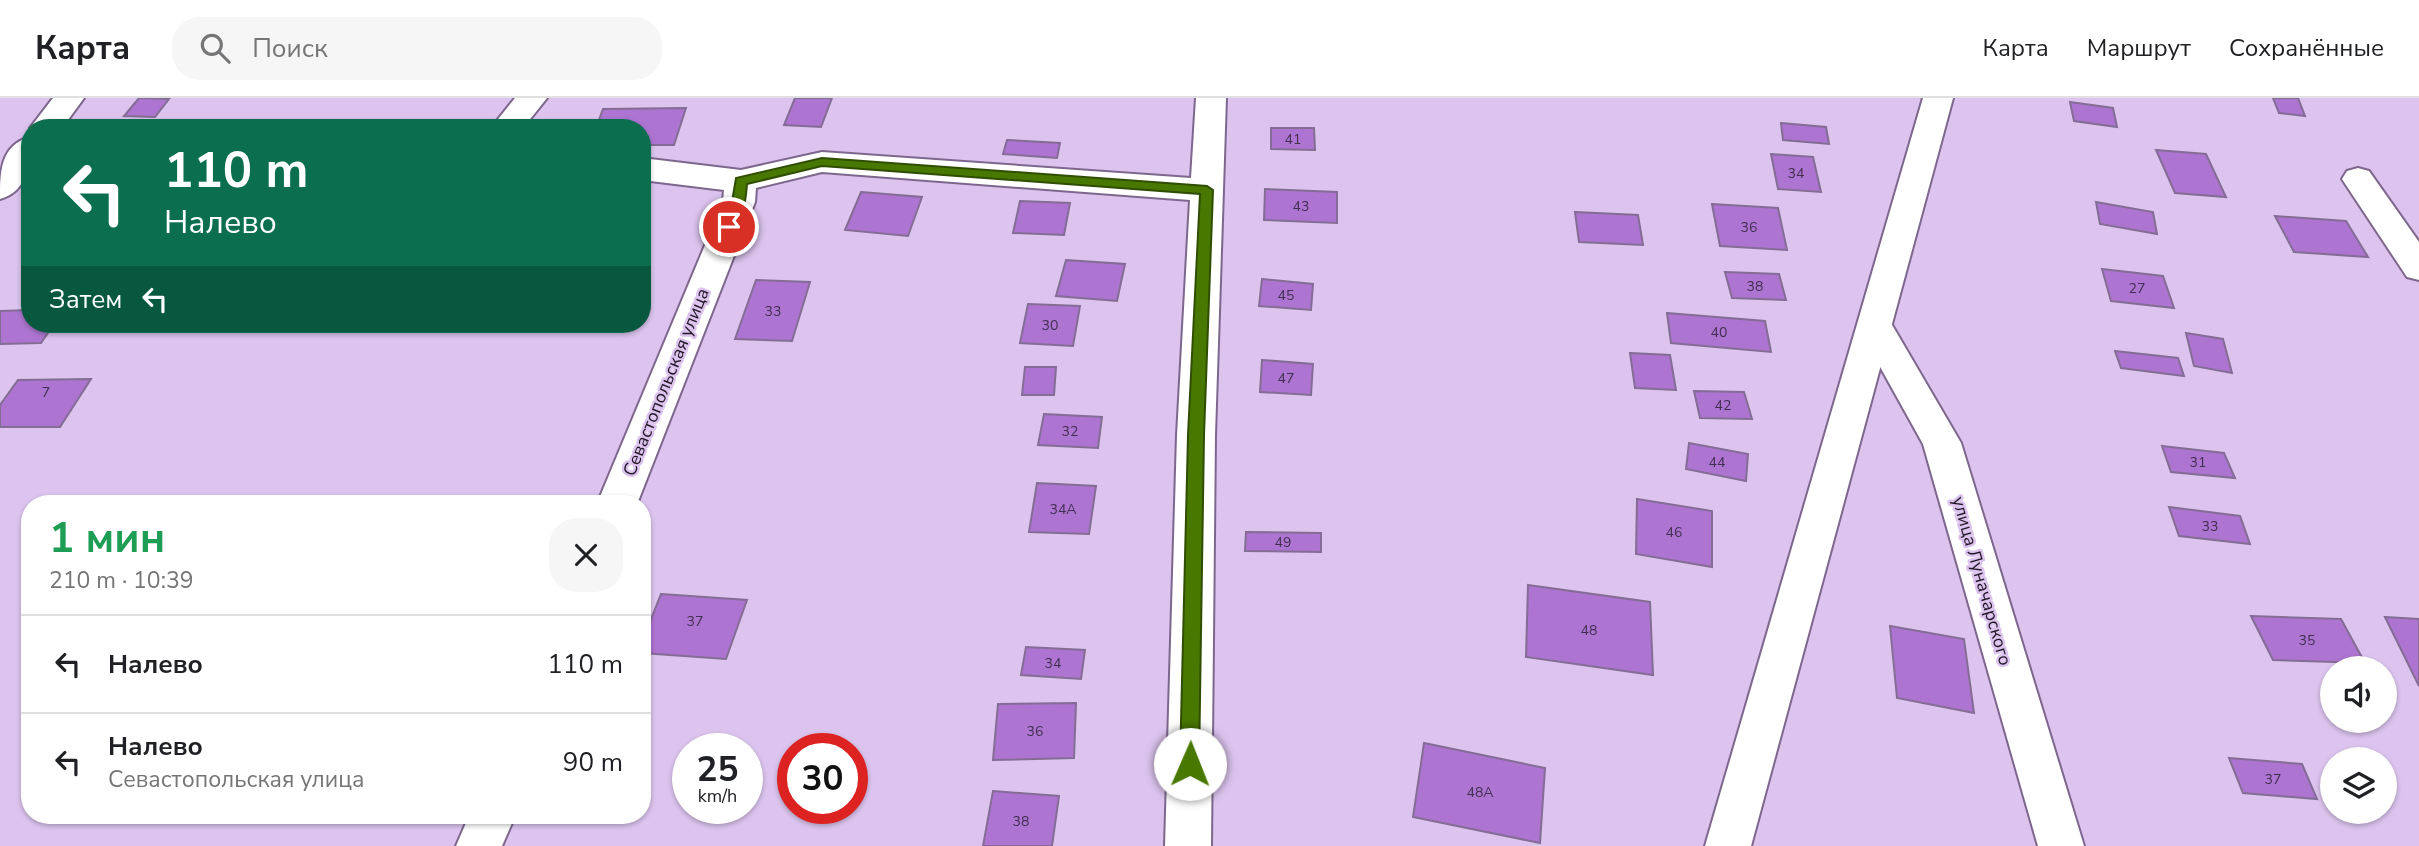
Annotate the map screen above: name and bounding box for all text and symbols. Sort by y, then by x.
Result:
search box [172,17,662,80]
text: Карта [35,26,130,71]
icon: search [196,29,234,67]
text: Поиск [252,31,328,66]
text: Карта [1983,32,2049,64]
text: Маршрут [2087,32,2191,64]
text: Сохранённые [2229,32,2384,64]
house number: 41 [1285,130,1301,149]
text: 110 m [164,137,308,204]
icon: left [49,147,140,238]
house number: 34 [1788,164,1804,183]
pin [699,197,759,257]
house number: 43 [1293,197,1309,216]
text: Налево [164,201,277,244]
icon: arrive [710,208,748,246]
house number: 36 [1741,218,1757,237]
house number: 38 [1747,277,1763,296]
house number: 27 [2129,279,2145,298]
icon: left [136,280,174,318]
text: Затем [49,282,122,317]
street label: Севастопольская улица [617,284,715,480]
house number: 45 [1278,286,1294,305]
house number: 33 [765,302,781,321]
house number: 30 [1042,316,1058,335]
house number: 40 [1711,323,1727,342]
house number: 47 [1278,369,1294,388]
house number: 7 [42,383,50,402]
house number: 42 [1715,396,1731,415]
house number: 32 [1062,422,1078,441]
house number: 44 [1709,453,1725,472]
house number: 31 [2190,453,2206,472]
street label: улица Луначарского [1946,494,2018,668]
house number: 34А [1049,500,1077,519]
text: 1 мин [49,510,165,567]
house number: 33 [2202,517,2218,536]
button: close [549,518,623,592]
house number: 46 [1666,523,1682,542]
house number: 49 [1275,533,1291,552]
text: 210 m · 10:39 [49,565,194,596]
house number: 37 [687,612,703,631]
house number: 48 [1581,621,1597,640]
house number: 35 [2299,631,2315,650]
icon: left [49,645,87,683]
text: Налево [108,647,203,682]
text: 110 m [547,647,623,682]
house number: 34 [1045,654,1061,673]
map controls [2320,656,2397,824]
button: sound [2320,656,2397,733]
house number: 36 [1027,722,1043,741]
position arrow [1153,727,1227,801]
text: Налево [108,729,203,764]
speed limit sign: 30 [777,733,868,824]
icon: left [49,743,87,781]
text: 90 m [563,745,623,780]
text: 25 [696,746,739,793]
button: layers [2320,747,2397,824]
text: Севастопольская улица [108,764,364,795]
house number: 37 [2265,770,2281,789]
house number: 48А [1466,783,1494,802]
text: km/h [698,784,737,808]
house number: 38 [1013,812,1029,831]

